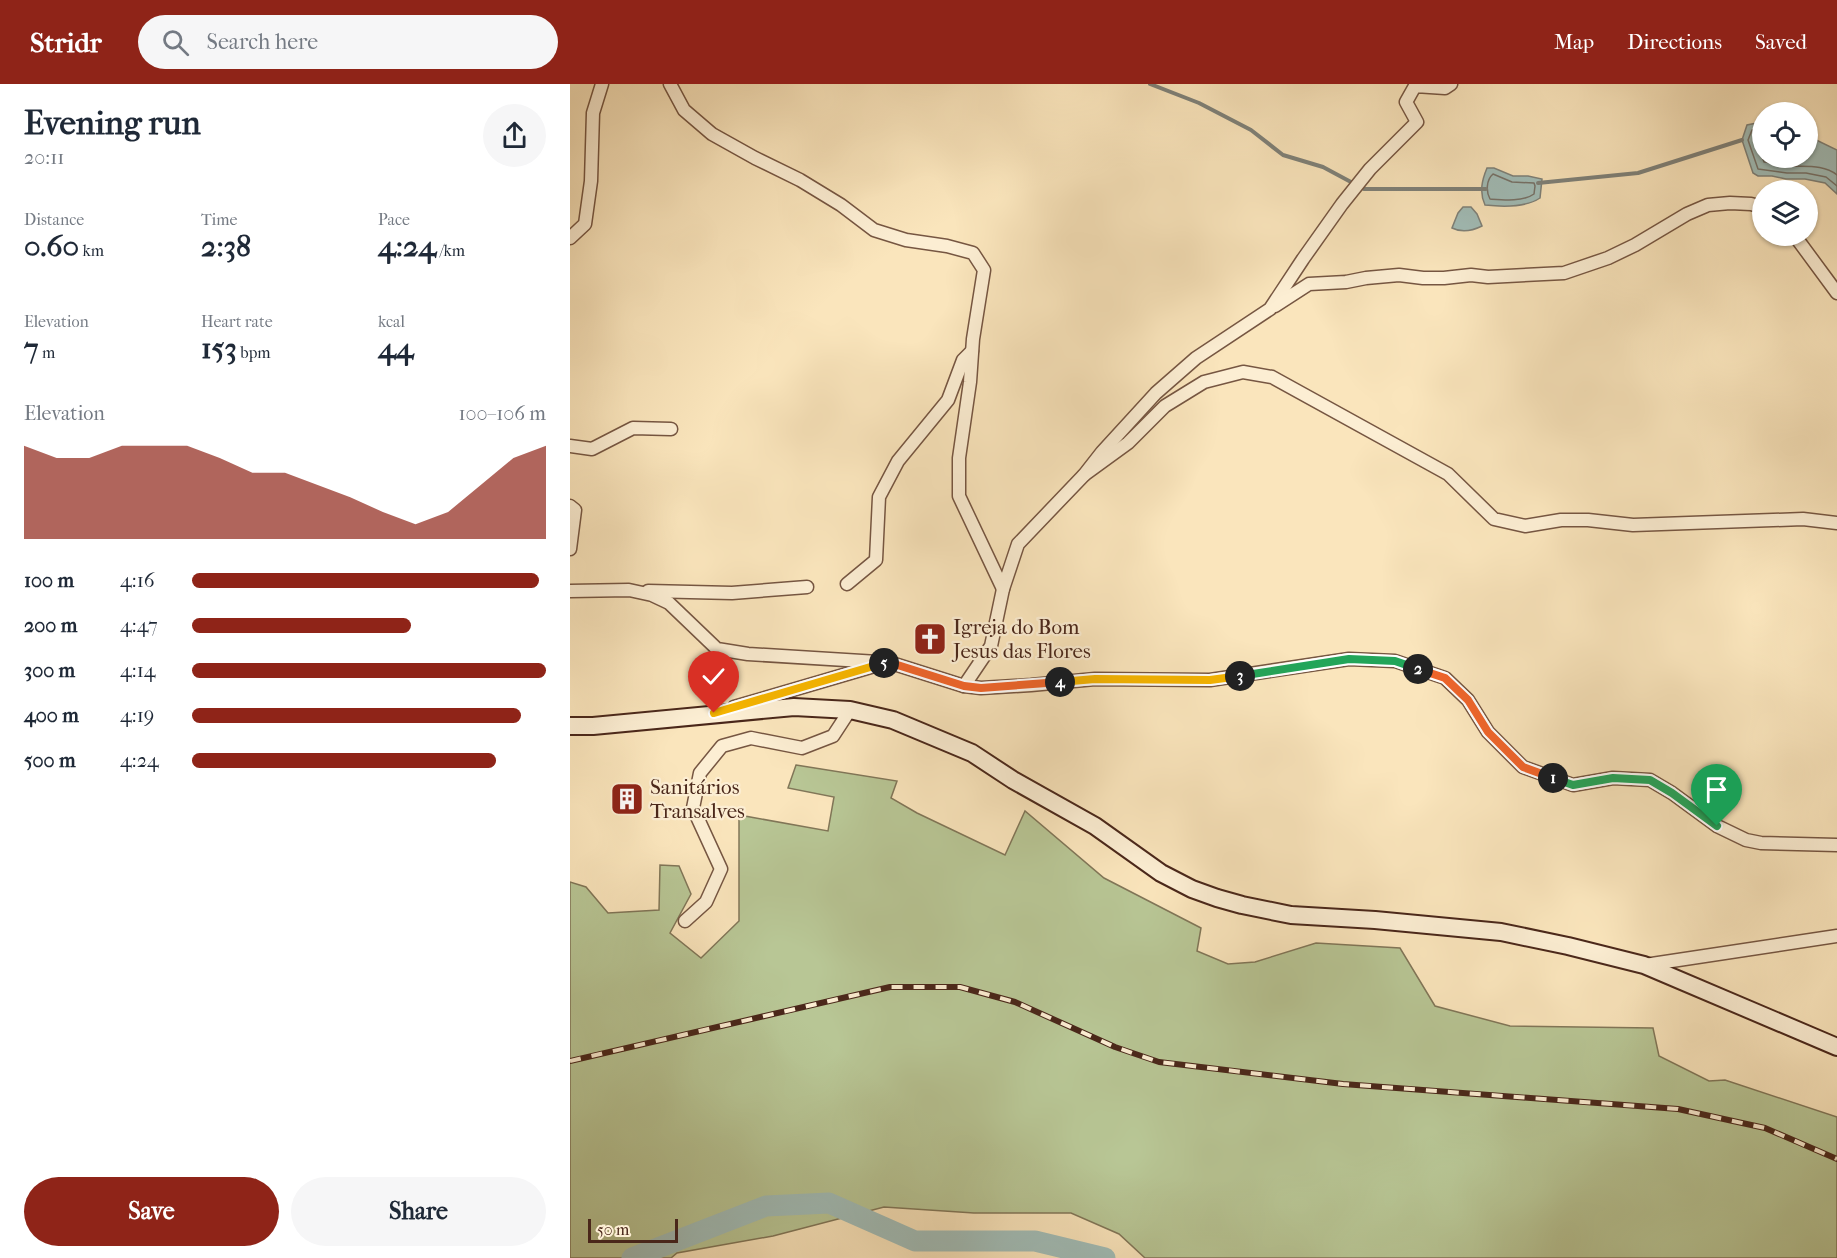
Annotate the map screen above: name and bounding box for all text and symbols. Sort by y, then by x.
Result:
search box [138,15,558,69]
text: Stridr [30,26,102,59]
icon: search [159,26,192,59]
text: Search here [207,29,318,55]
text: Map [1554,30,1594,54]
text: Directions [1627,30,1722,54]
text: Saved [1755,30,1807,54]
map controls [1752,102,1818,246]
button: locate [1752,102,1818,168]
text: Evening run [24,104,201,143]
button: share [483,104,546,167]
text: 20:11 [24,146,64,169]
button: layers [1752,180,1818,246]
text: Distance [24,210,84,229]
text: Time [201,210,237,229]
text: Pace [378,210,410,229]
text: 0.60 [24,229,79,264]
text: 2:38 [201,229,251,264]
text: 4:24 [378,229,436,264]
text: km [79,241,104,260]
text: /km [436,241,465,260]
text: Elevation [24,312,89,331]
text: Heart rate [201,312,273,331]
text: kcal [378,312,405,331]
text: 7 [24,331,38,366]
text: 153 [201,331,237,366]
text: 44 [378,331,414,366]
text: m [38,343,55,362]
text: bpm [237,343,271,362]
text: Elevation [24,402,105,425]
text: 100–106 m [458,402,546,425]
text: 100 m [24,569,74,592]
text: 4:16 [120,569,155,592]
text: 200 m [24,614,77,637]
text: 4:47 [120,614,158,637]
place label: Igreja do Bom Jesus das Flores [951,615,1091,663]
church icon: Igreja do Bom Jesus das Flores [912,621,948,657]
pin: 5 [869,648,899,678]
pin [688,651,739,713]
text: 5 [881,653,887,672]
pin: 2 [1403,654,1433,684]
text: 300 m [24,659,75,682]
text: 4:14 [120,659,156,682]
text: 2 [1414,659,1422,678]
icon: check [697,660,730,693]
pin: 3 [1225,661,1255,691]
text: 3 [1237,666,1243,685]
pin: 4 [1045,667,1075,697]
text: 4 [1055,672,1065,691]
text: 400 m [24,704,79,727]
text: 4:19 [120,704,154,727]
text: 500 m [24,749,76,772]
text: 4:24 [120,749,159,772]
pin: 1 [1538,763,1568,793]
pin [1691,764,1742,826]
text: 1 [1550,768,1556,787]
icon: arrive [1700,773,1733,806]
place label: Sanitários Transalves [650,775,745,823]
building icon: Sanitários Transalves [609,781,645,817]
button: Save [24,1177,279,1246]
button: Share [291,1177,546,1246]
scale bar [588,1216,678,1244]
text: 50 m [597,1220,629,1239]

